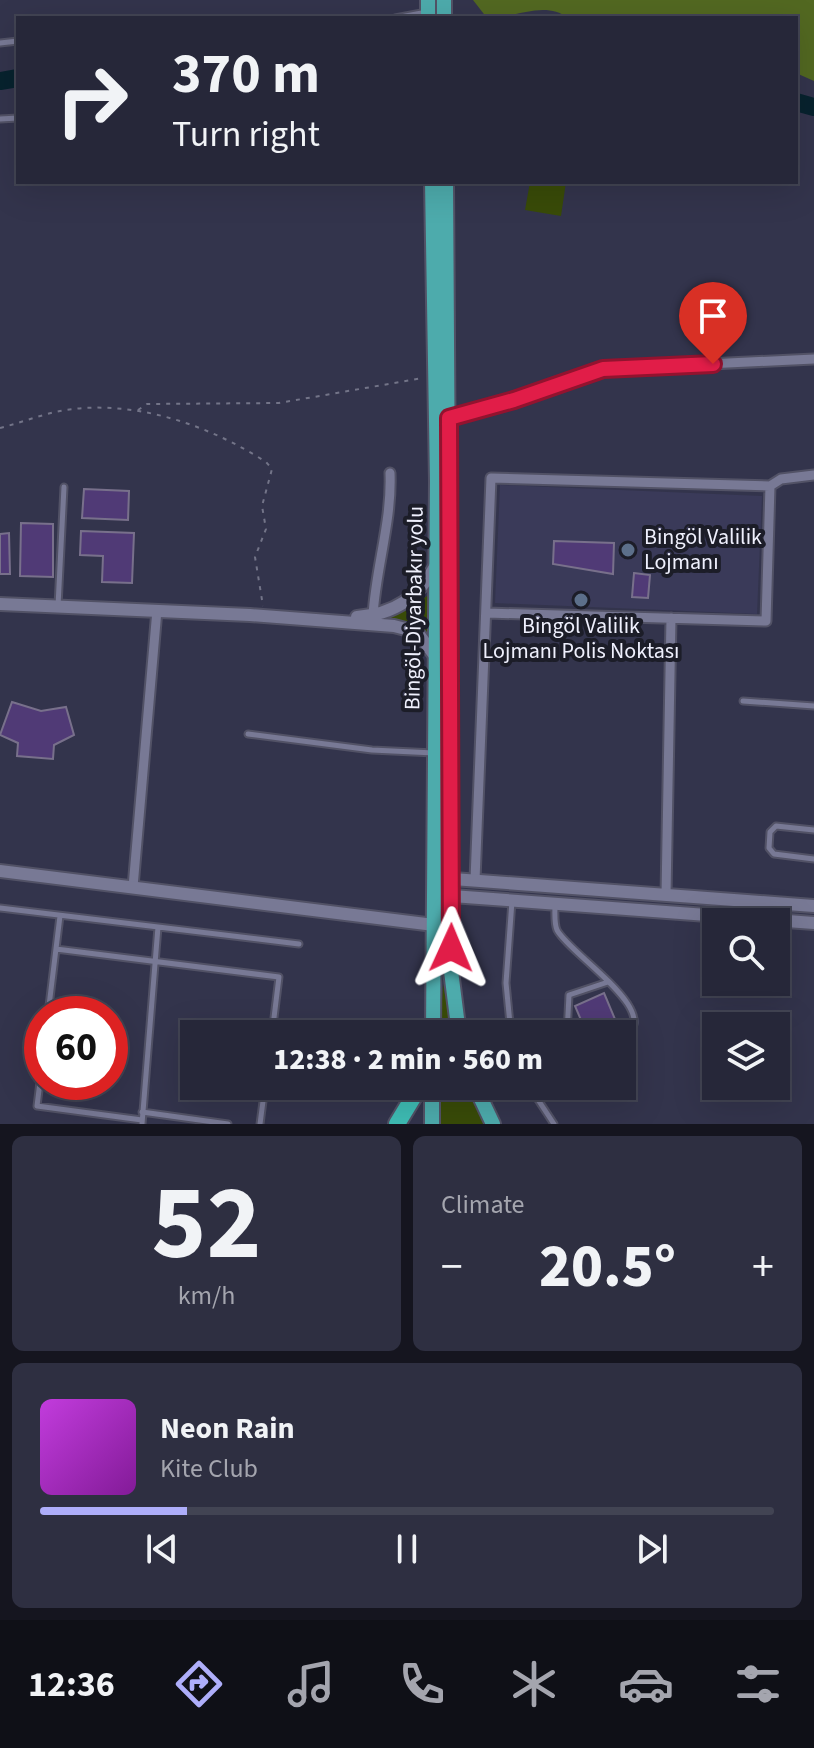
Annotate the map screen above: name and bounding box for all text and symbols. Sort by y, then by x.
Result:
text: 370 m [172,35,320,114]
icon: right [40,48,144,152]
text: Turn right [172,109,320,160]
pin [679,282,747,364]
icon: arrive [691,294,735,338]
street label: Bingöl-Diyarbakır yolu [396,506,432,710]
place label: Bingöl Valilik Lojmanı [644,521,762,578]
marker: Bingöl Valilik Lojmanı [619,541,637,559]
marker: Bingöl Valilik Lojmanı Polis Noktası [572,591,590,609]
place label: Bingöl Valilik Lojmanı Polis Noktası [483,610,679,667]
position arrow [409,906,493,990]
map controls [702,908,790,1100]
button: search [702,908,790,996]
speed limit sign: 60 [24,996,128,1100]
button: layers [702,1012,790,1100]
text: 12:38 · 2 min · 560 m [273,1038,543,1081]
text: 52 [152,1151,261,1299]
text: Climate [441,1186,525,1223]
text: 20.5° [539,1225,676,1310]
text: − [441,1236,463,1299]
text: + [752,1236,774,1299]
text: km/h [178,1277,235,1314]
text: Neon Rain [160,1407,295,1450]
text: Kite Club [160,1450,258,1487]
icon: previous [140,1527,184,1571]
icon: pause [385,1527,429,1571]
icon: next [630,1527,674,1571]
icon: directions [171,1656,227,1712]
icon: music [283,1656,339,1712]
icon: phone [394,1656,450,1712]
icon: climate [506,1656,562,1712]
icon: car [618,1656,674,1712]
icon: filters [730,1656,786,1712]
text: 12:36 [28,1659,115,1710]

